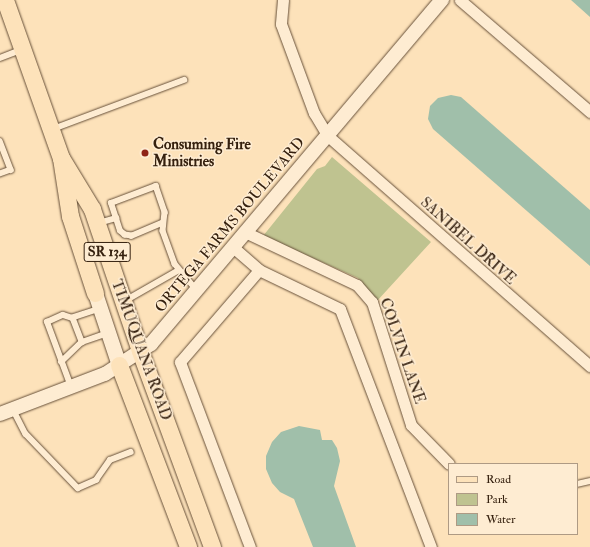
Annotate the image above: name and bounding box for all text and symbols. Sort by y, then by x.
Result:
street label: ORTEGA FARMS BOULEVARD [151,134,309,316]
place label: Consuming Fire Ministries [153,135,251,170]
marker: Consuming Fire Ministries [140,148,150,158]
street label: SANIBEL DRIVE [417,193,519,289]
road number: SR 134 [83,240,131,264]
street label: TIMUQUANA ROAD [107,277,175,423]
street label: COLVIN LANE [375,296,429,406]
legend [448,463,578,535]
text: Road [486,472,511,487]
text: Park [486,492,508,507]
text: Water [486,512,515,527]

